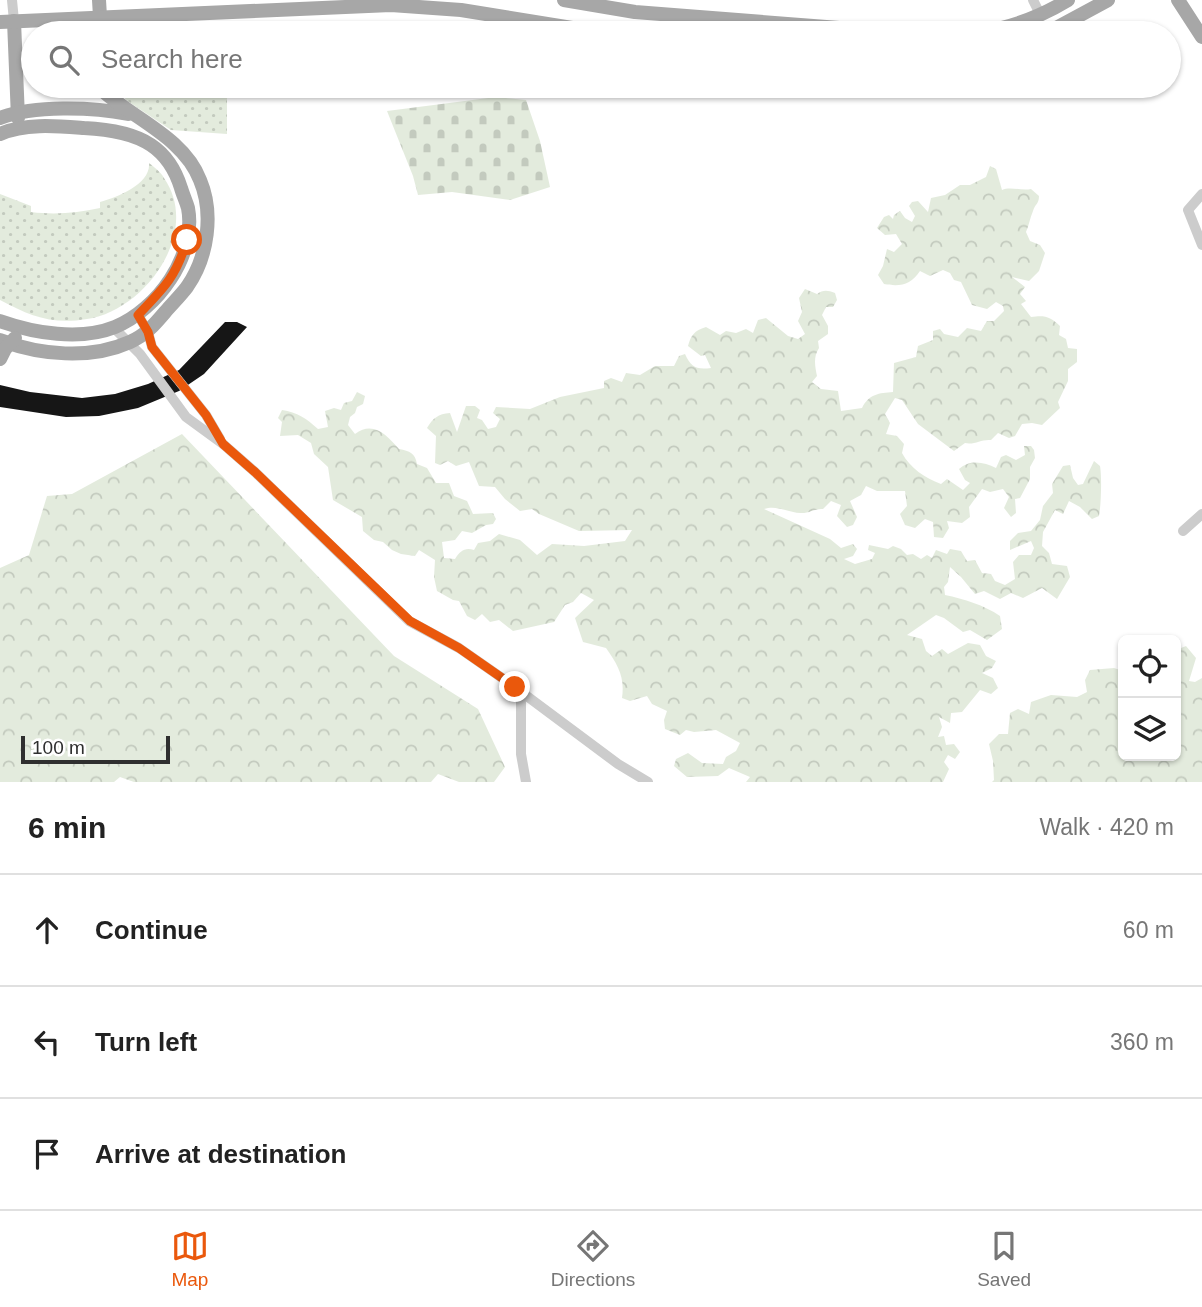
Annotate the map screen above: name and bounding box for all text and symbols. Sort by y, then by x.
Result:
search box [21,21,1181,98]
icon: search [45,41,83,79]
text: Search here [101,44,243,74]
route start [171,224,202,255]
map controls [1118,635,1181,761]
button: locate [1118,635,1181,698]
route end [499,671,530,702]
button: layers [1118,698,1181,761]
scale bar [21,733,170,765]
text: 100 m [32,737,85,758]
text: 6 min [28,811,106,844]
text: Walk · 420 m [1039,814,1174,840]
icon: ahead [28,911,66,949]
text: Continue [95,915,208,945]
text: 60 m [1123,917,1174,943]
icon: left [28,1023,66,1061]
text: Turn left [95,1027,197,1057]
text: 360 m [1110,1029,1174,1055]
icon: arrive [28,1135,66,1173]
text: Arrive at destination [95,1139,346,1169]
tab: Map [171,1227,209,1291]
tab: Directions [551,1227,635,1291]
tab: Saved [977,1227,1031,1291]

